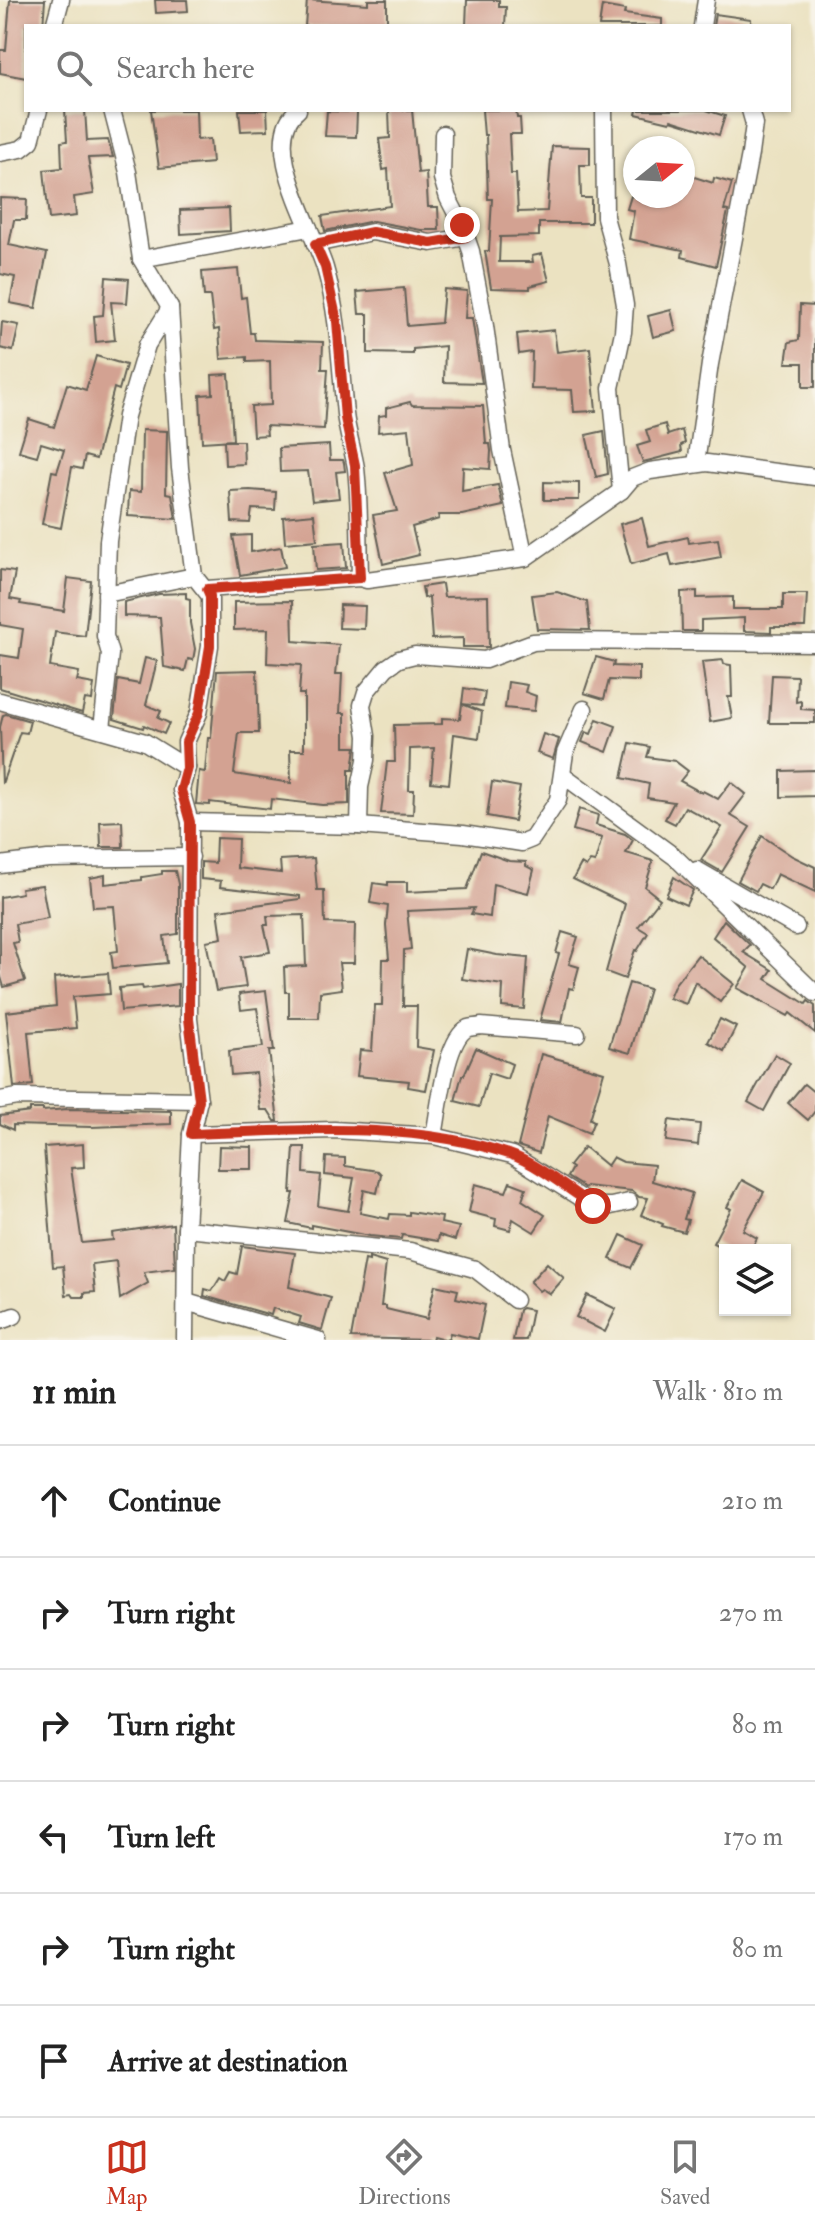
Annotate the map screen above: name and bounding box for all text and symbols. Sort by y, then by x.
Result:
search box [24,24,791,112]
icon: search [52,46,96,90]
text: Search here [116,50,255,87]
north arrow [623,136,695,208]
route end [444,207,480,243]
route start [575,1188,611,1224]
map controls [719,1244,791,1316]
button: layers [719,1244,791,1316]
text: 11 min [32,1371,116,1414]
text: Walk · 810 m [653,1376,783,1408]
icon: ahead [32,1479,76,1523]
text: Continue [108,1483,221,1520]
text: 210 m [722,1485,783,1517]
icon: right [32,1591,76,1635]
text: Turn right [108,1595,235,1632]
text: 270 m [719,1597,783,1629]
icon: right [32,1703,76,1747]
text: Turn right [108,1707,235,1744]
text: 80 m [732,1709,783,1741]
icon: left [32,1815,76,1859]
text: Turn left [108,1819,215,1856]
text: 170 m [723,1821,783,1853]
icon: right [32,1927,76,1971]
text: Turn right [108,1931,235,1968]
text: 80 m [732,1933,783,1965]
icon: arrive [32,2039,76,2083]
text: Arrive at destination [108,2043,348,2080]
tab: Map [105,2135,149,2211]
tab: Directions [358,2135,451,2211]
tab: Saved [660,2135,710,2211]

